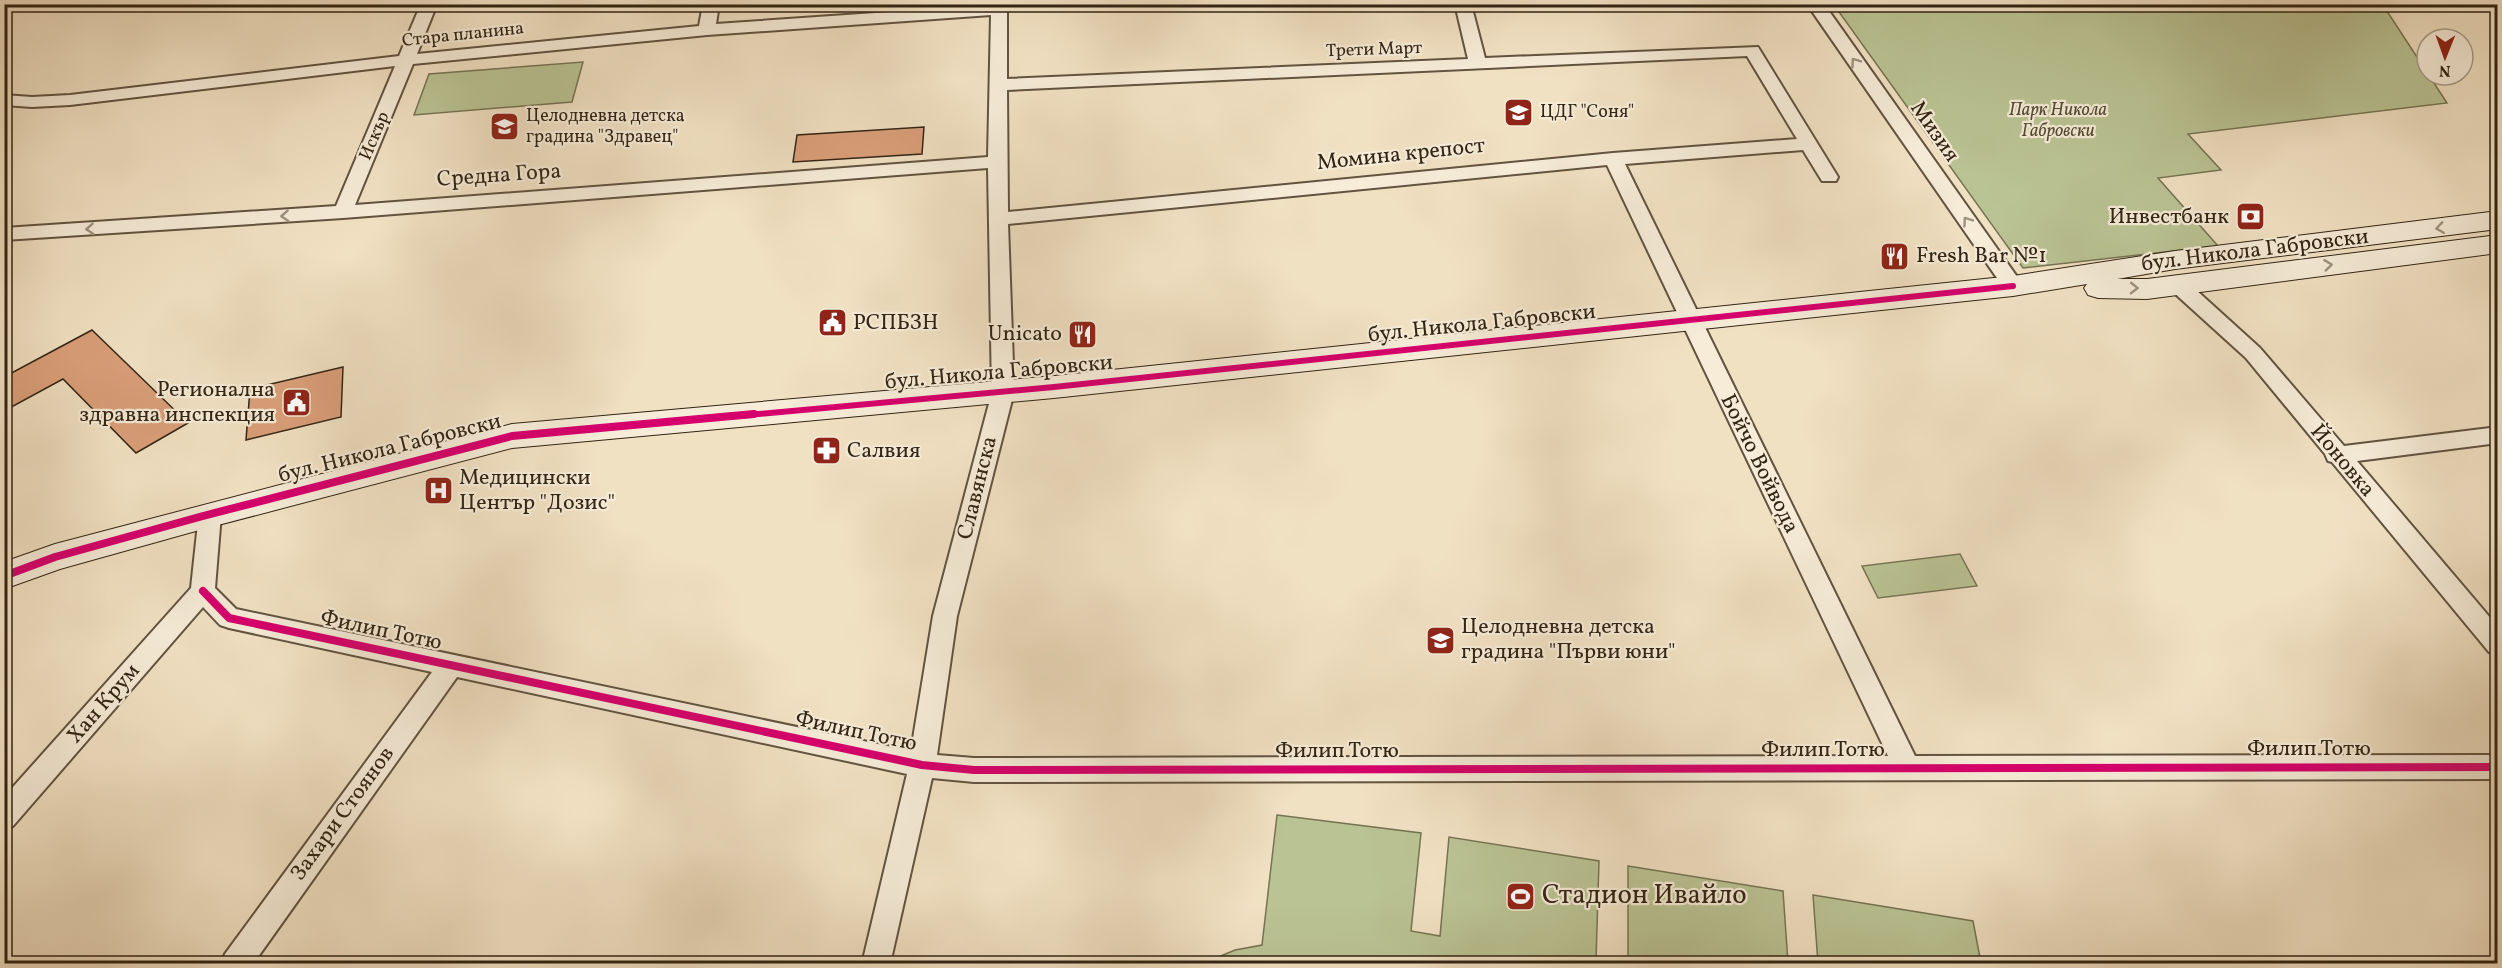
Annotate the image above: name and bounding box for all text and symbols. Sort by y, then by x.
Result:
street label: Стара планина [401,16,525,54]
north arrow [2415,27,2475,87]
street label: Трети Март [1325,36,1423,64]
one-way arrow [1851,57,1862,68]
text: N [2438,59,2451,81]
street label: Мизия [1902,95,1966,169]
school or university icon: ЦДГ "Соня" [1503,96,1535,128]
park label: Парк Никола Габровски [2009,98,2107,144]
place label: ЦДГ "Соня" [1540,100,1634,125]
place label: Целодневна детска градина "Здравец" [526,104,685,150]
street label: Искър [354,108,396,164]
school or university icon: Целодневна детска градина "Здравец" [489,110,521,142]
street label: Момина крепост [1315,131,1487,179]
street label: Средна Гора [436,156,562,196]
bank icon: Инвестбанк [2234,201,2266,233]
place label: Инвестбанк [2109,202,2229,233]
one-way arrow [280,209,289,222]
one-way arrow [1963,217,1974,228]
one-way arrow [2435,221,2444,233]
one-way arrow [86,222,95,235]
street label: бул. Никола Габровски [2140,222,2370,280]
restaurant icon: Fresh Bar №1 [1879,240,1911,272]
place label: Fresh Bar №1 [1916,241,2047,272]
one-way arrow [2323,260,2332,272]
one-way arrow [2130,282,2139,295]
street label: бул. Никола Габровски [1367,297,1597,351]
public building icon: РСПБЗН [816,307,848,339]
place label: РСПБЗН [853,308,939,339]
restaurant icon: Unicato [1067,318,1099,350]
place label: Unicato [988,319,1062,350]
street label: бул. Никола Габровски [884,348,1114,398]
place label: Регионална здравна инспекция [79,375,275,431]
public building icon: Регионална здравна инспекция [280,387,312,419]
street label: Бойчо Войвода [1712,389,1806,539]
street label: бул. Никола Габровски [275,406,505,492]
street label: Йоновка [2302,418,2382,504]
street label: Славянска [950,433,1006,543]
pharmacy icon: Салвия [810,435,842,467]
place label: Салвия [847,436,920,467]
place label: Медицински Център "Дозис" [459,463,615,519]
hospital icon: Медицински Център "Дозис" [422,475,454,507]
street label: Филип Тотю [317,603,445,659]
place label: Целодневна детска градина "Първи юни" [1461,612,1676,668]
school or university icon: Целодневна детска градина "Първи юни" [1424,624,1456,656]
street label: Хан Крум [60,657,148,751]
street label: Филип Тотю [792,704,920,760]
street label: Филип Тотю [2247,734,2371,765]
street label: Филип Тотю [1761,735,1885,766]
street label: Филип Тотю [1275,736,1399,767]
street label: Захари Стоянов [284,740,402,888]
place label: Стадион Ивайло [1542,877,1747,915]
sports icon: Стадион Ивайло [1505,880,1537,912]

